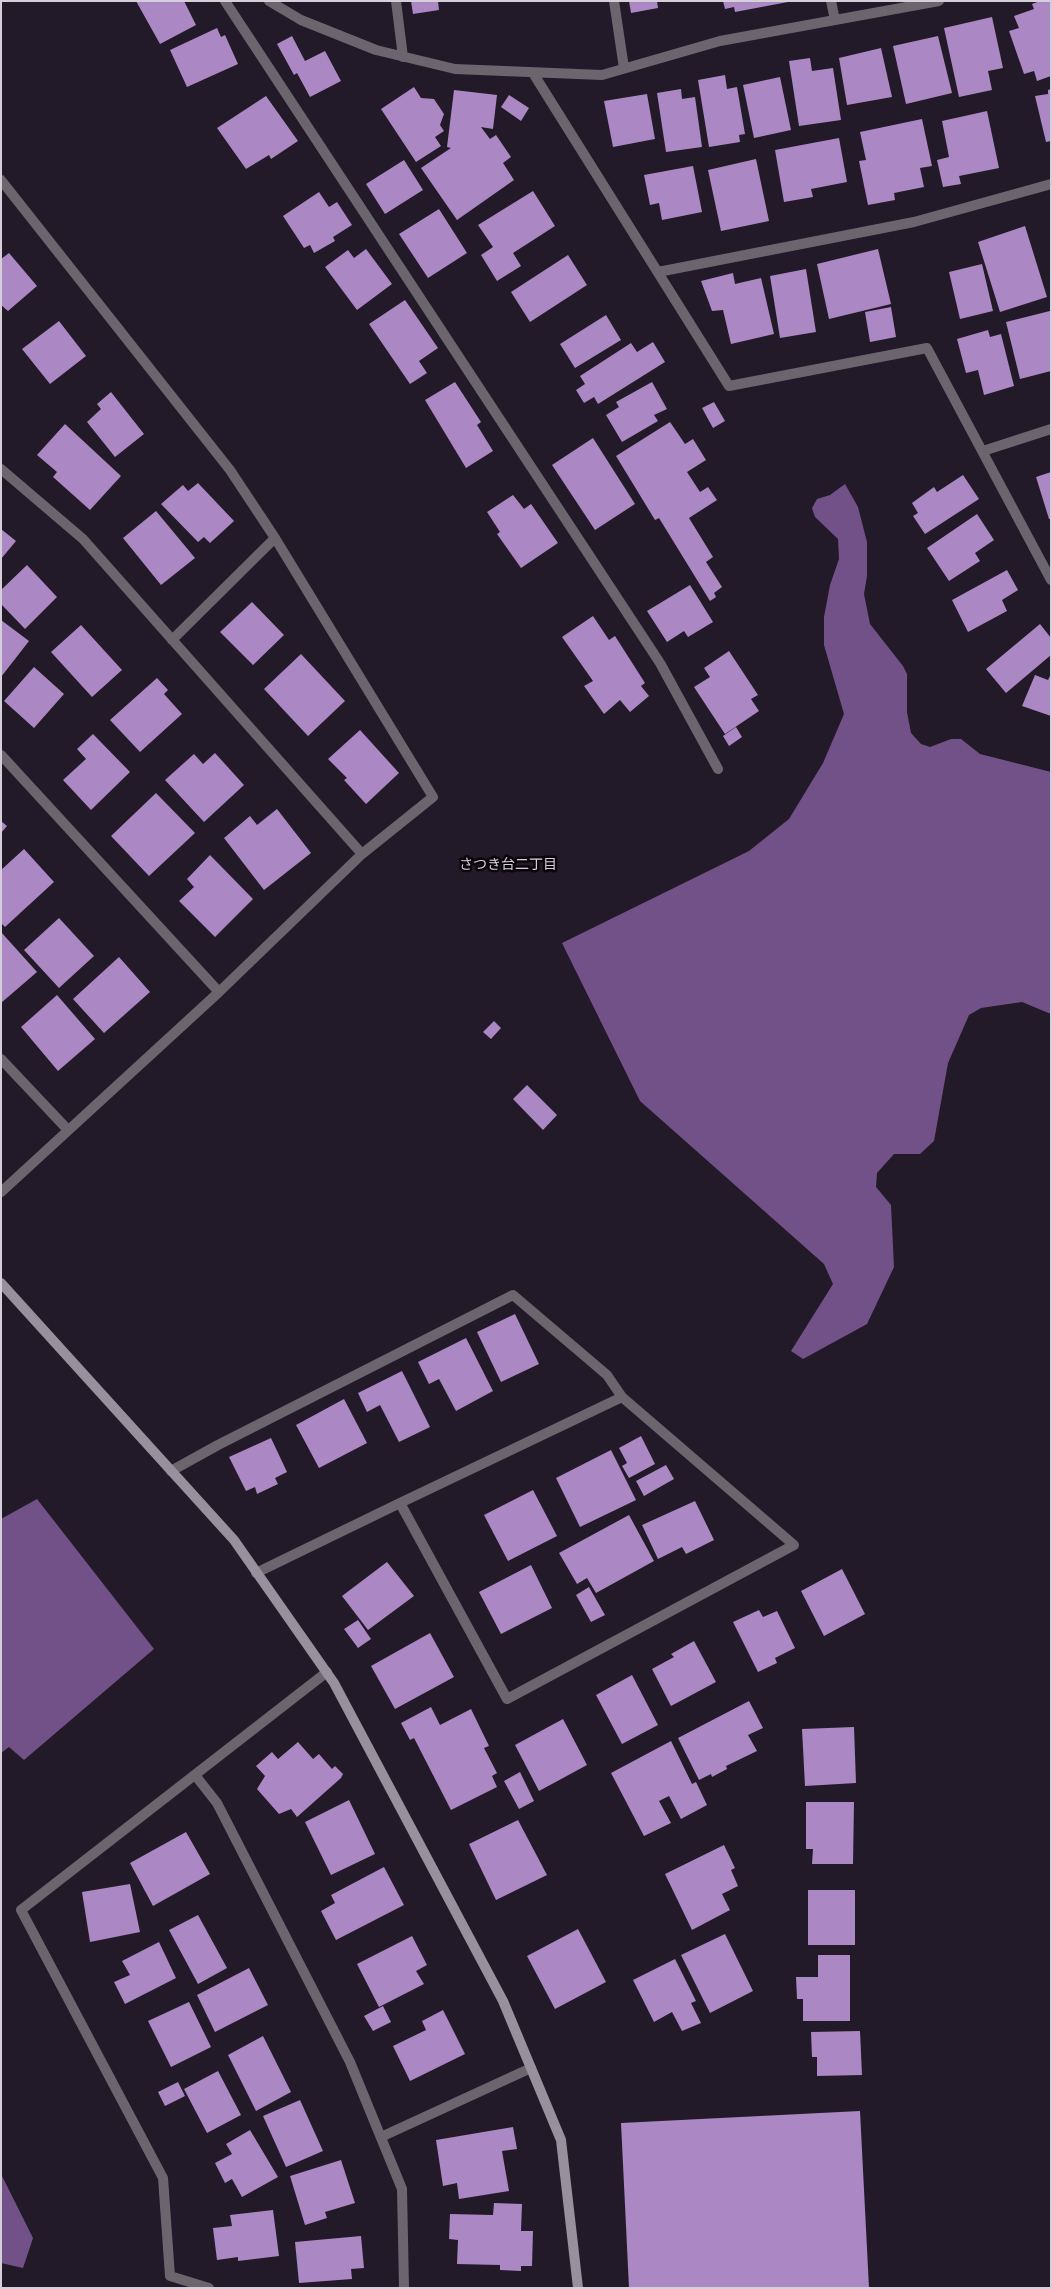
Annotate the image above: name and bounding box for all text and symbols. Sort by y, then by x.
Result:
district label: さつき台二丁目 [459,857,557,873]

